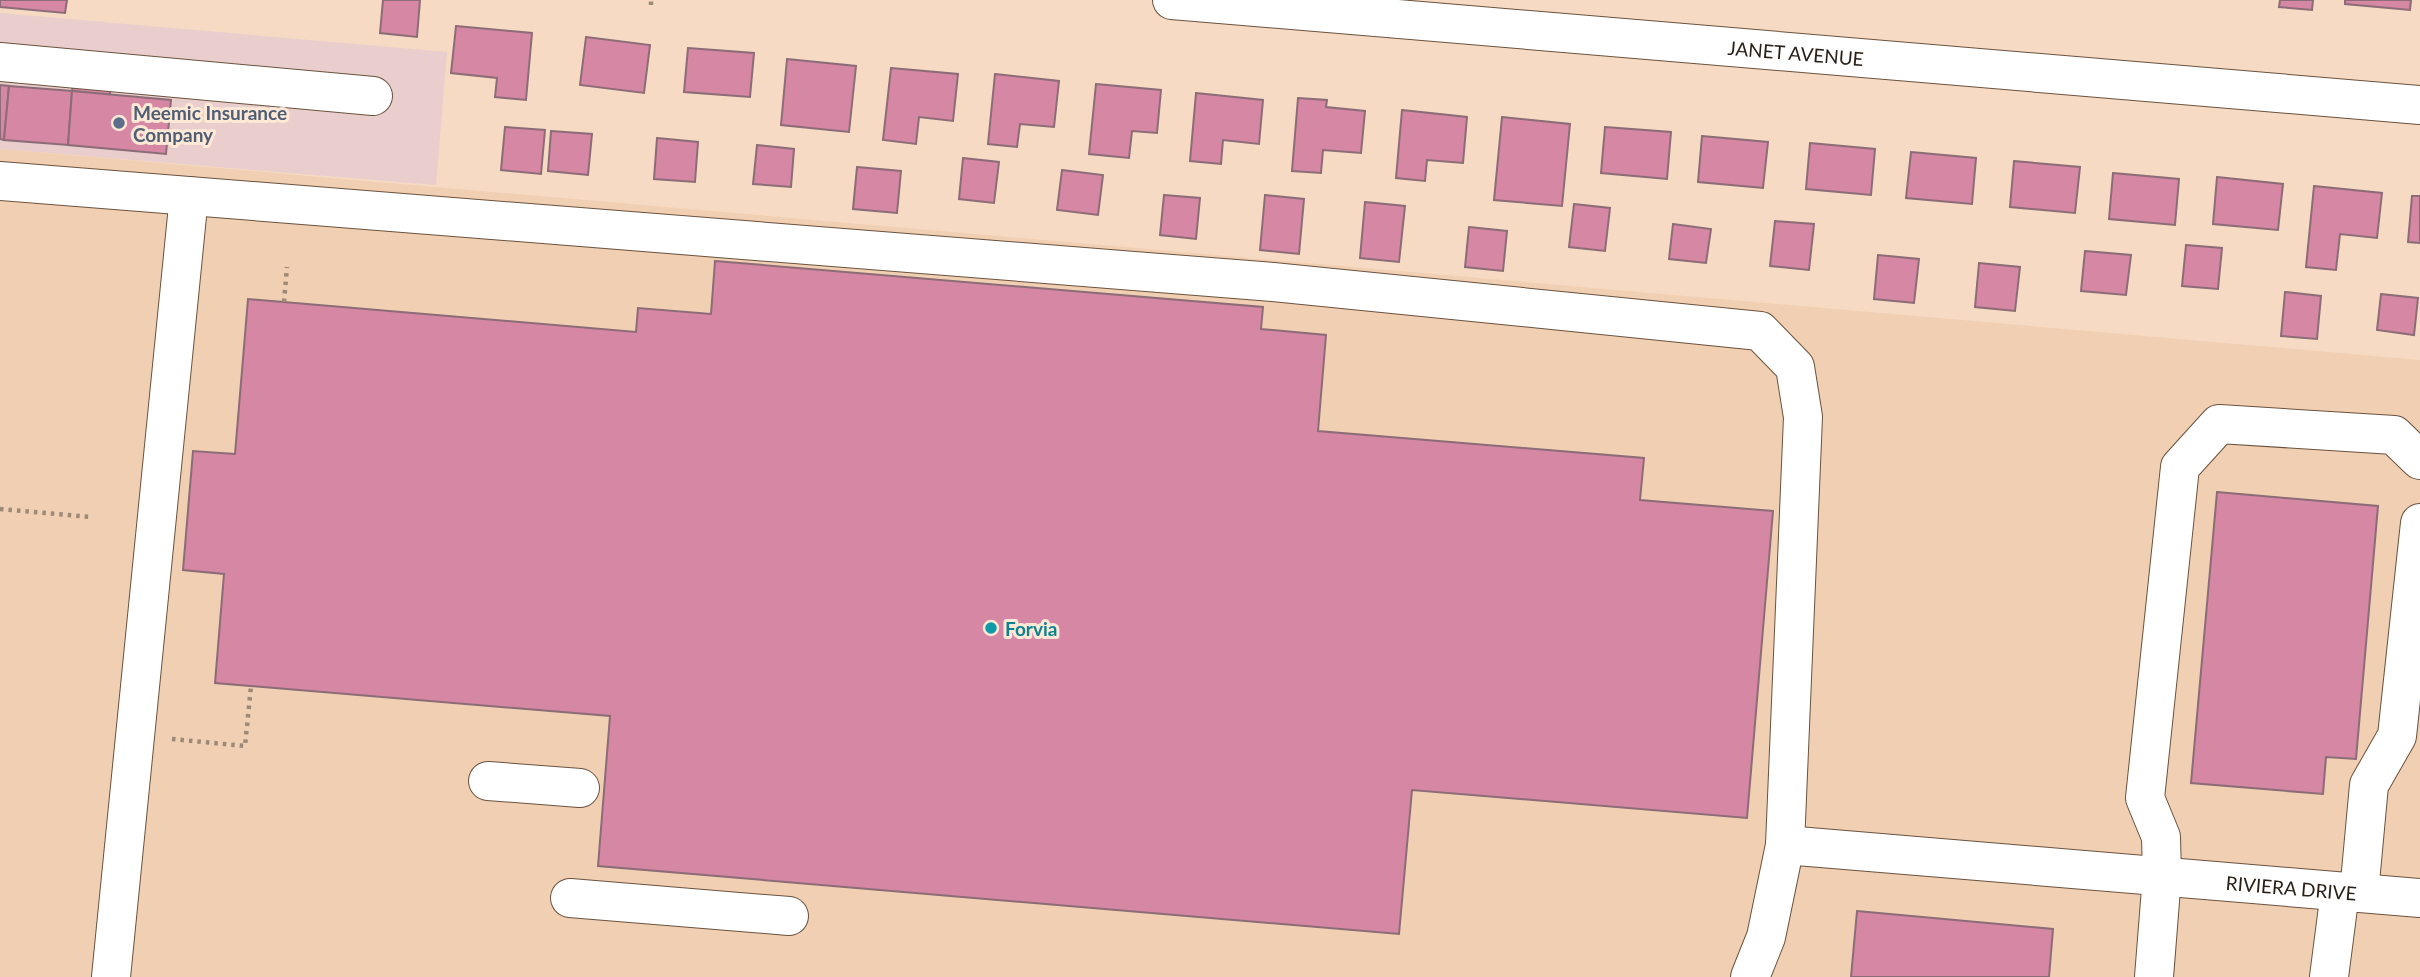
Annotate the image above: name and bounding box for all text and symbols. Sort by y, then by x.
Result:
street label: JANET AVENUE [1727,35,1865,70]
place label: Meemic Insurance Company [133,101,287,146]
marker: Meemic Insurance Company [111,115,127,131]
place label: Forvia [1005,617,1057,640]
marker: Forvia [983,620,999,636]
street label: RIVIERA DRIVE [2225,870,2357,904]

